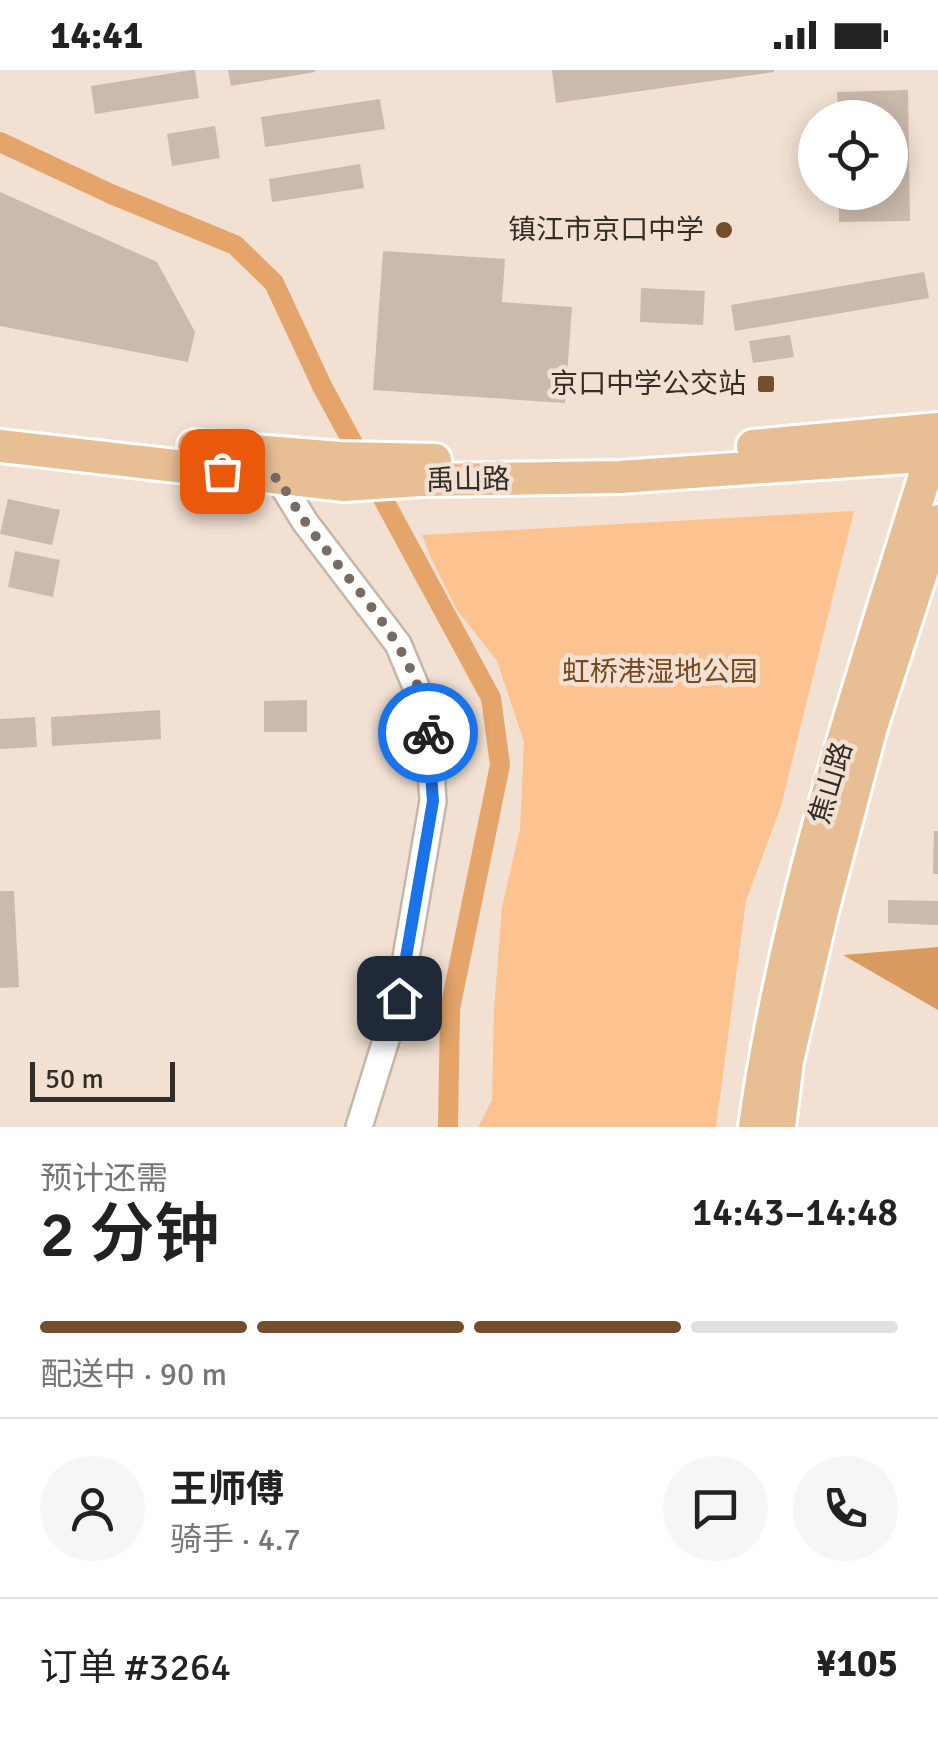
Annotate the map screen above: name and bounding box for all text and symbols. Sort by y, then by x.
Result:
text: 14:41 [50,12,143,59]
map controls [798,100,908,210]
button: locate [798,100,908,210]
place label: 镇江市京口中学 [508,213,704,247]
marker: 镇江市京口中学 [713,219,735,241]
place label: 京口中学公交站 [550,367,746,401]
marker: 京口中学公交站 [755,373,777,395]
pin [180,429,265,514]
icon: bag [195,444,250,499]
street label: 禹山路 [426,462,510,498]
park label: 虹桥港湿地公园 [562,655,758,689]
courier [378,683,478,783]
icon: bike [401,706,456,761]
street label: 焦山路 [802,738,860,828]
pin [357,956,442,1041]
icon: home [372,971,427,1026]
scale bar [30,1057,175,1102]
text: 50 m [45,1062,104,1096]
text: 预计还需 [40,1159,168,1198]
text: 14:43–14:48 [692,1189,898,1236]
text: 2 分钟 [40,1195,219,1275]
text: 配送中 · 90 m [40,1355,227,1394]
button: person [40,1456,145,1561]
button: chat [663,1456,768,1561]
button: phone [793,1456,898,1561]
text: 王师傅 [170,1466,284,1513]
text: 骑手 · 4.7 [170,1520,301,1559]
text: ¥105 [816,1640,898,1687]
text: 订单 #3264 [40,1644,231,1691]

